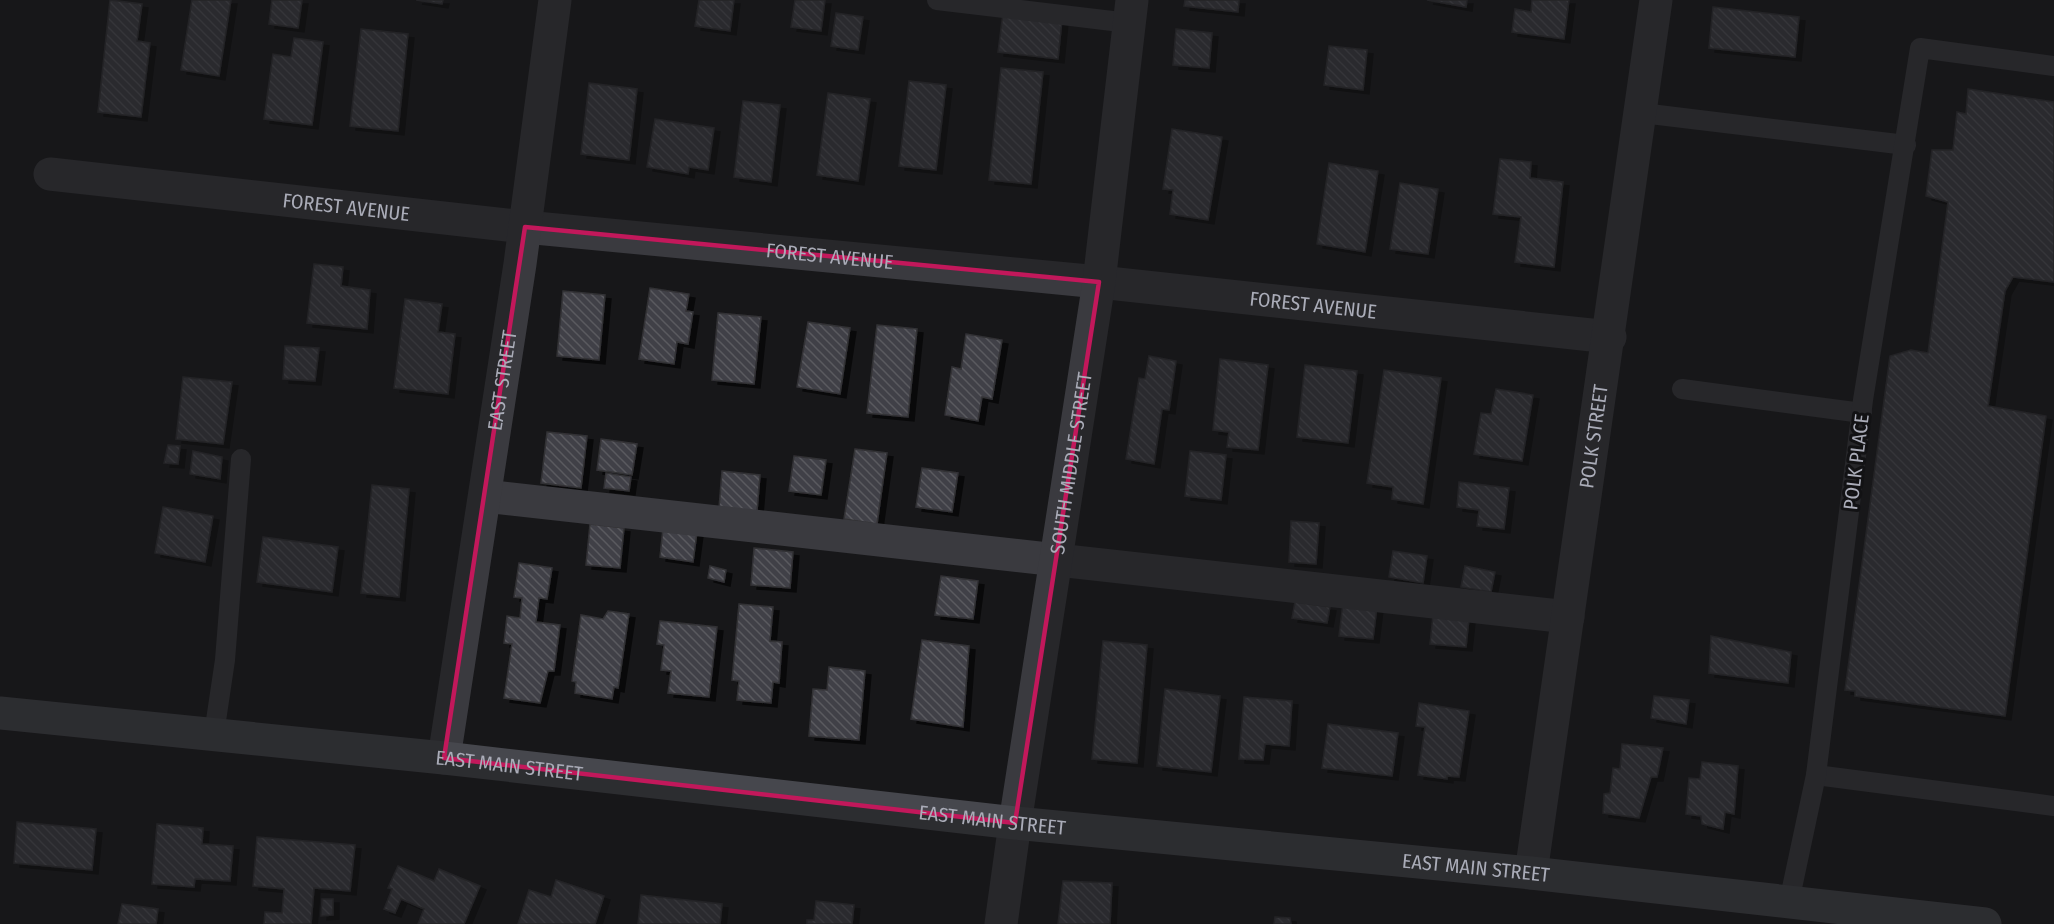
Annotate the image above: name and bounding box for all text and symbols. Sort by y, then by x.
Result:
street label: FOREST AVENUE [281,188,411,226]
street label: FOREST AVENUE [765,238,894,274]
street label: FOREST AVENUE [1248,286,1378,324]
street label: EAST STREET [483,328,522,432]
street label: SOUTH MIDDLE STREET [1045,370,1097,556]
street label: POLK STREET [1574,382,1613,490]
street label: POLK PLACE [1838,413,1874,511]
street label: EAST MAIN STREET [435,745,585,786]
street label: EAST MAIN STREET [917,800,1068,840]
street label: EAST MAIN STREET [1401,849,1552,887]

